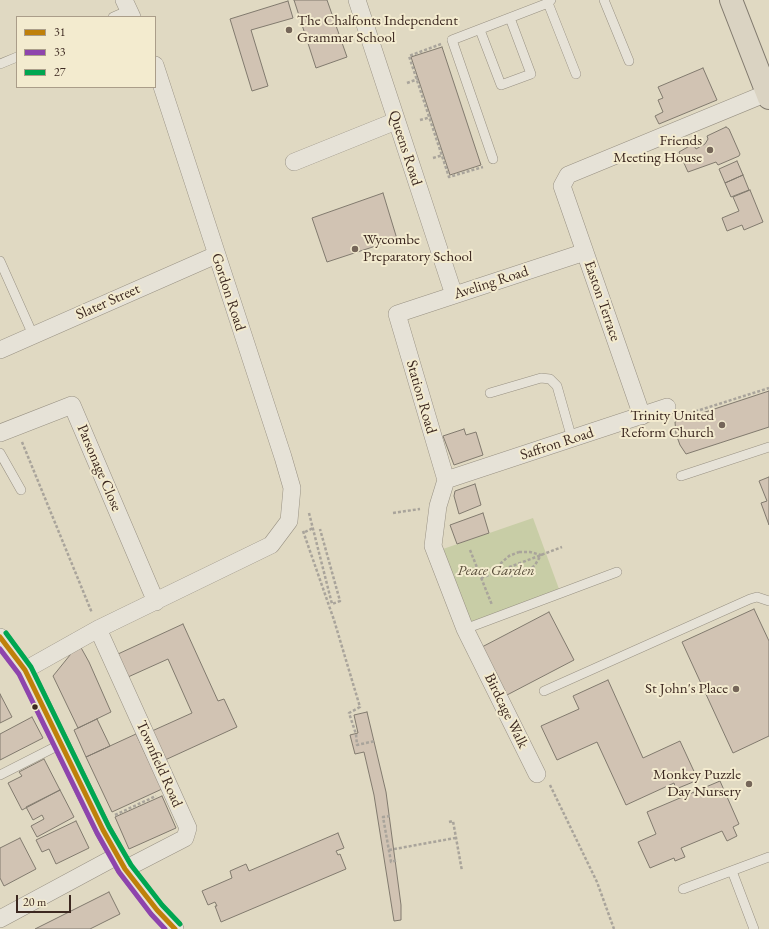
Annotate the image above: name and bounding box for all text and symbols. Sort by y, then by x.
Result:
place label: The Chalfonts Independent Grammar School [297,12,458,47]
legend [16,16,156,88]
text: 31 [54,24,66,40]
marker: The Chalfonts Independent Grammar School [284,25,294,35]
text: 33 [54,44,66,60]
text: 27 [54,64,66,80]
street label: Queens Road [384,108,426,188]
place label: Friends Meeting House [613,132,702,167]
marker: Friends Meeting House [705,145,715,155]
place label: Wycombe Preparatory School [363,231,472,266]
marker: Wycombe Preparatory School [350,244,360,254]
street label: Gordon Road [207,251,249,333]
street label: Easton Terrace [580,258,624,344]
street label: Aveling Road [451,262,531,304]
street label: Slater Street [73,280,143,324]
street label: Station Road [402,358,440,436]
place label: Trinity United Reform Church [621,407,714,442]
marker: Trinity United Reform Church [717,420,727,430]
street label: Parsonage Close [73,422,125,514]
street label: Saffron Road [518,424,596,464]
park label: Peace Garden [457,562,535,580]
street label: Birdcage Walk [480,671,532,751]
place label: St John's Place [645,680,728,698]
marker: St John's Place [731,684,741,694]
unlabelled marker [30,702,40,712]
street label: Townfield Road [132,718,186,810]
place label: Monkey Puzzle Day Nursery [653,766,741,801]
marker: Monkey Puzzle Day Nursery [744,779,754,789]
scale bar [18,887,73,913]
text: 20 m [23,894,46,910]

